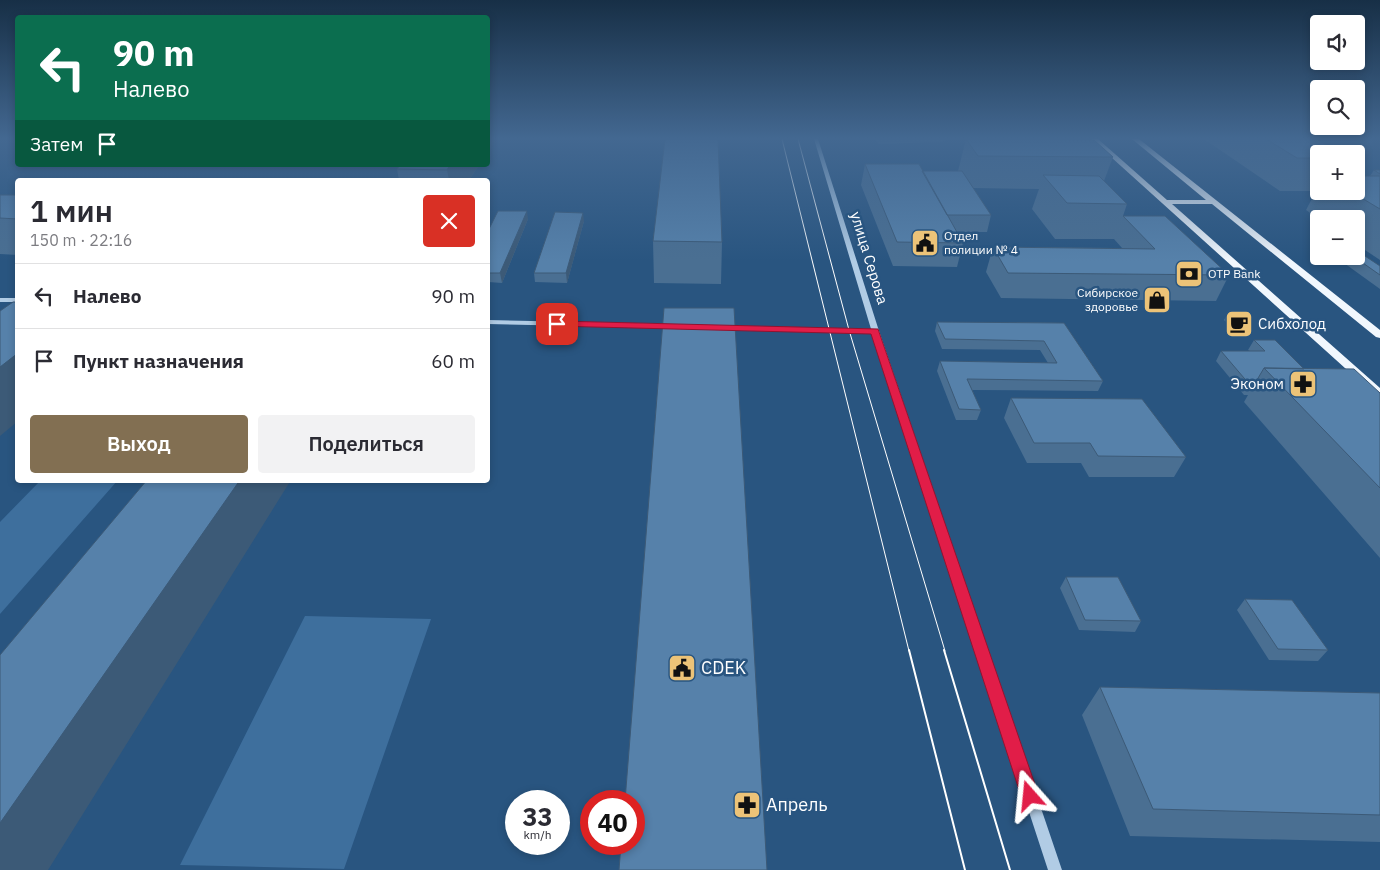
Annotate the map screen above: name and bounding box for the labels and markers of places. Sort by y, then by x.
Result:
public building icon: Отдел полиции № 4 [910,228,940,258]
place label: Отдел полиции № 4 [944,228,1018,257]
bank icon: OTP Bank [1174,259,1204,289]
place label: OTP Bank [1208,266,1261,281]
place label: Сибирское здоровье [1077,285,1138,314]
shop icon: Сибирское здоровье [1142,285,1172,315]
pin [536,303,578,345]
cafe icon: Сибхолод [1224,309,1254,339]
place label: Сибхолод [1258,314,1326,333]
pharmacy icon: Эконом [1288,369,1318,399]
place label: Эконом [1230,374,1284,393]
public building icon: CDEK [667,653,697,683]
place label: CDEK [701,656,747,679]
pharmacy icon: Апрель [732,790,762,820]
place label: Апрель [766,793,828,816]

